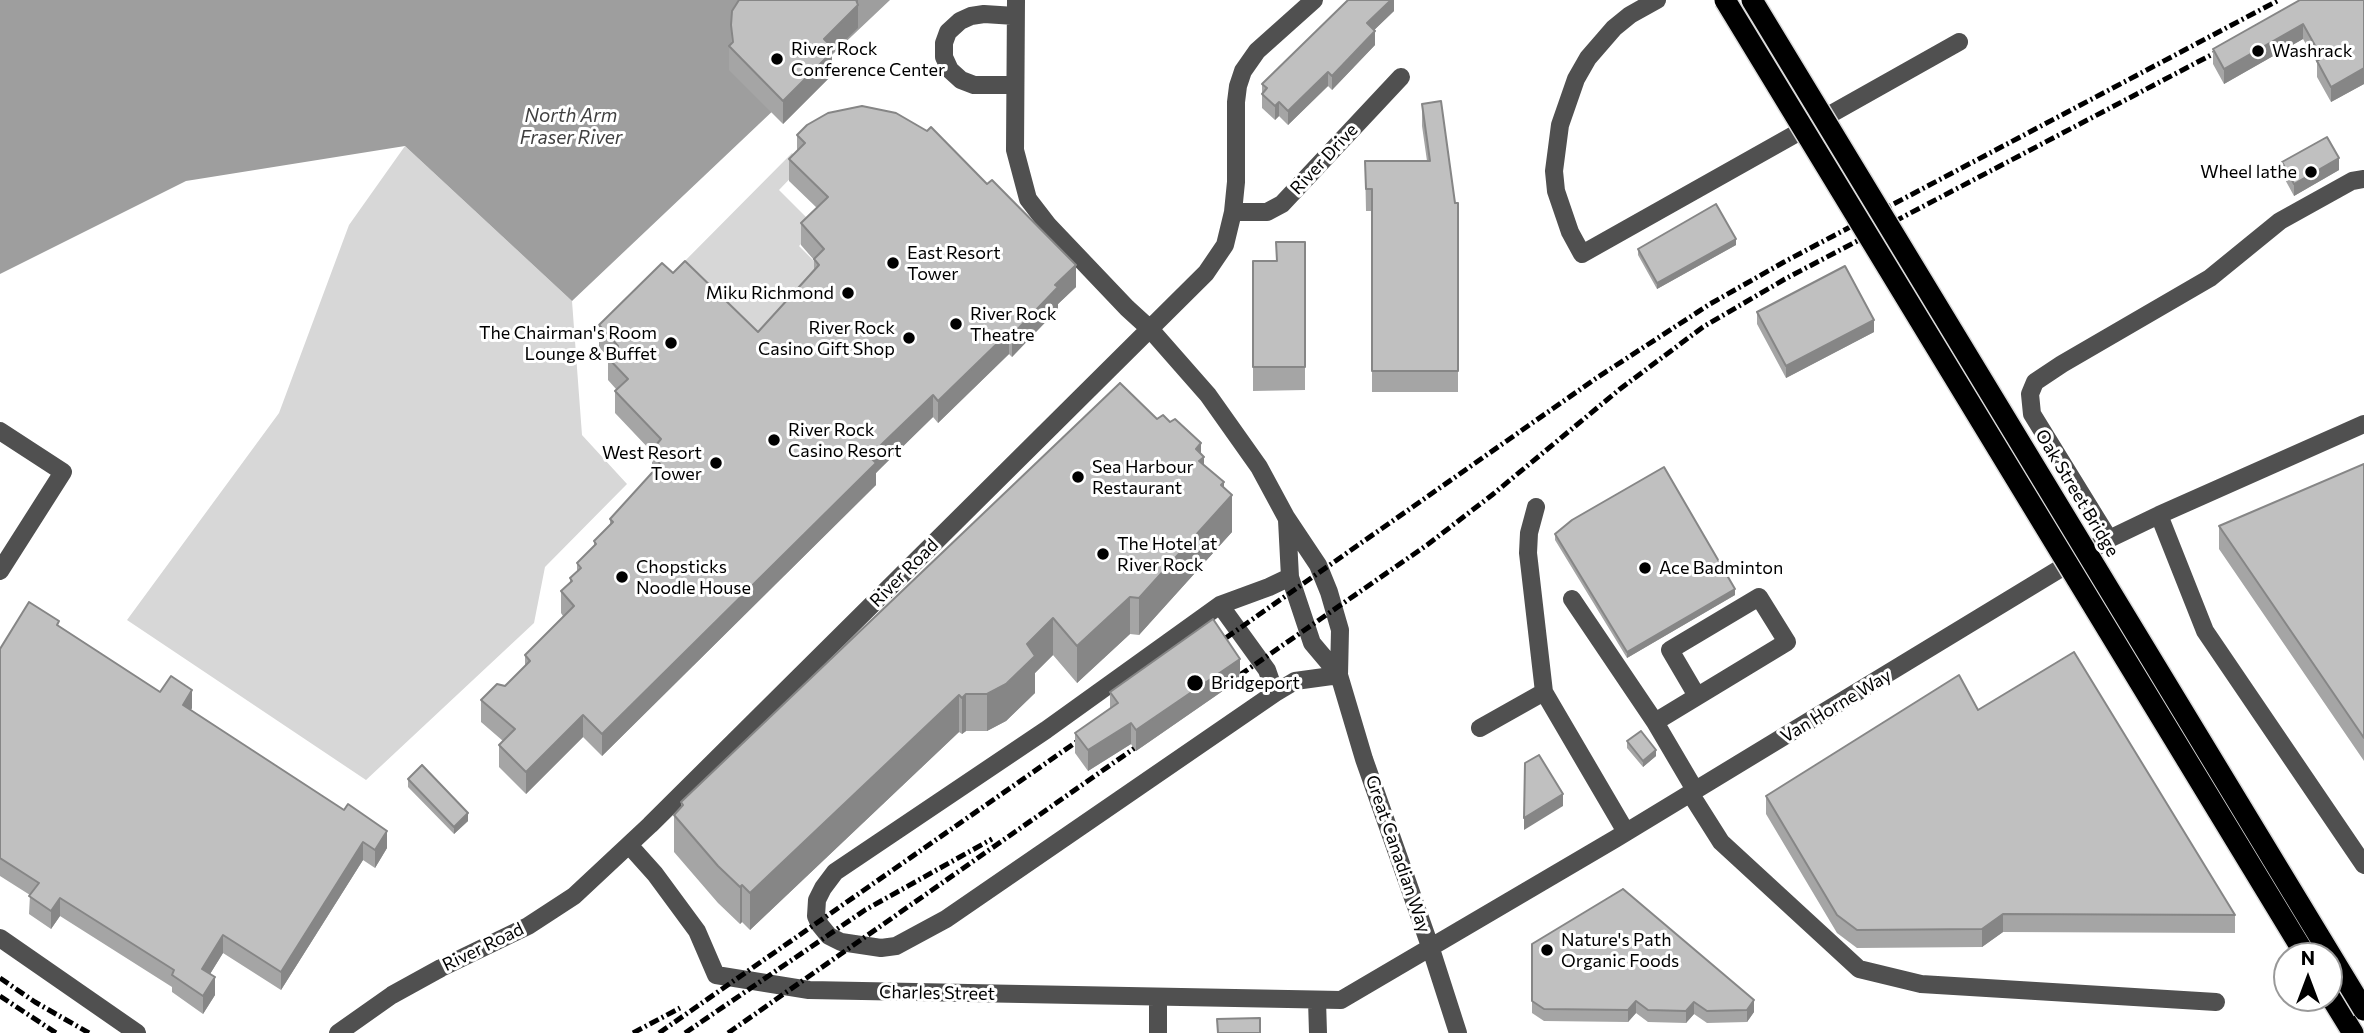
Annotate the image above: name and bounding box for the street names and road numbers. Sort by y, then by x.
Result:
street label: River Drive [1286,119,1362,199]
street label: Oak Street Bridge [2031,425,2123,561]
street label: River Road [865,534,943,612]
street label: Van Horne Way [1777,664,1895,748]
street label: Great Canadian Way [1361,772,1435,936]
street label: River Road [439,918,527,976]
street label: Charles Street [879,981,995,1005]

